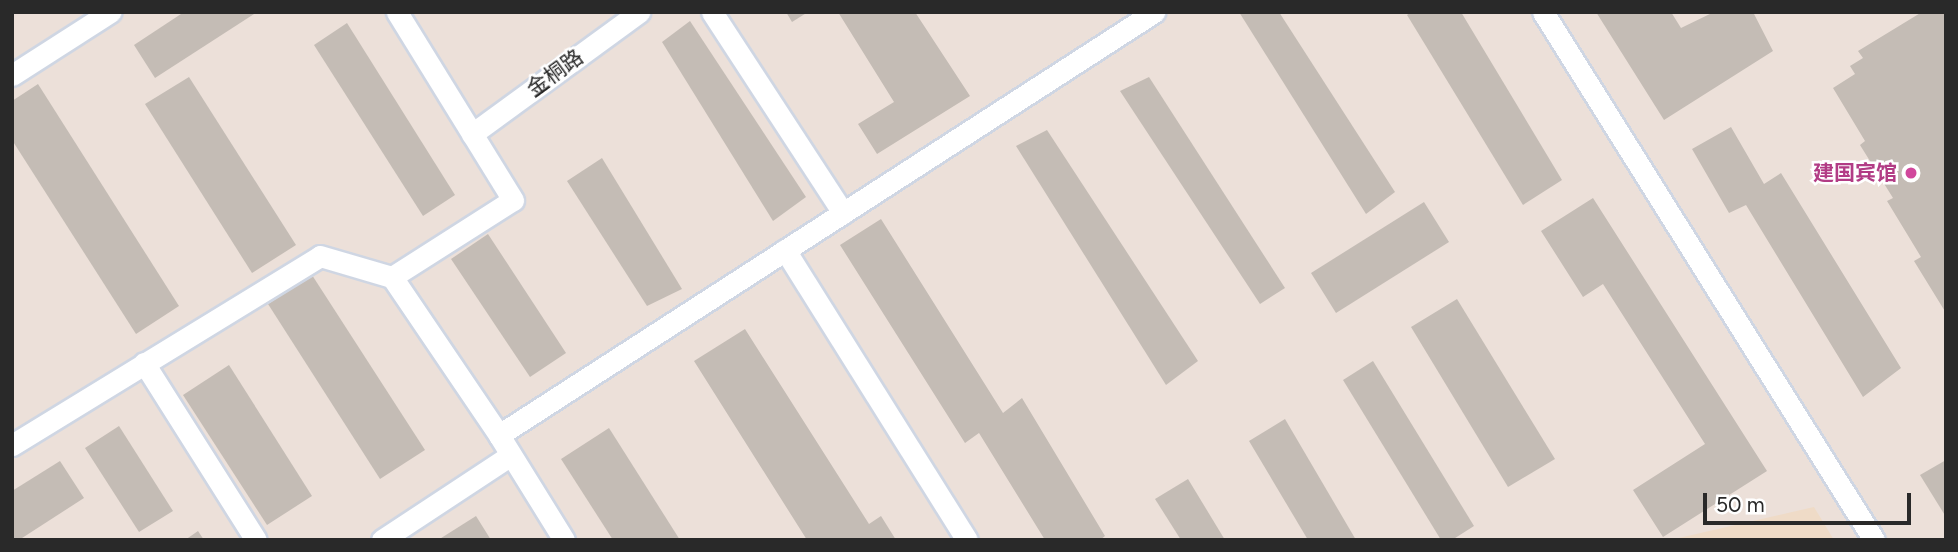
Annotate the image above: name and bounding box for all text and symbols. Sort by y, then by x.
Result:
street label: 金桐路 [522,44,588,102]
place label: 建国宾馆 [1813,160,1897,186]
marker: 建国宾馆 [1903,165,1919,181]
scale bar [1706,478,1914,522]
text: 50 m [1716,492,1765,517]

